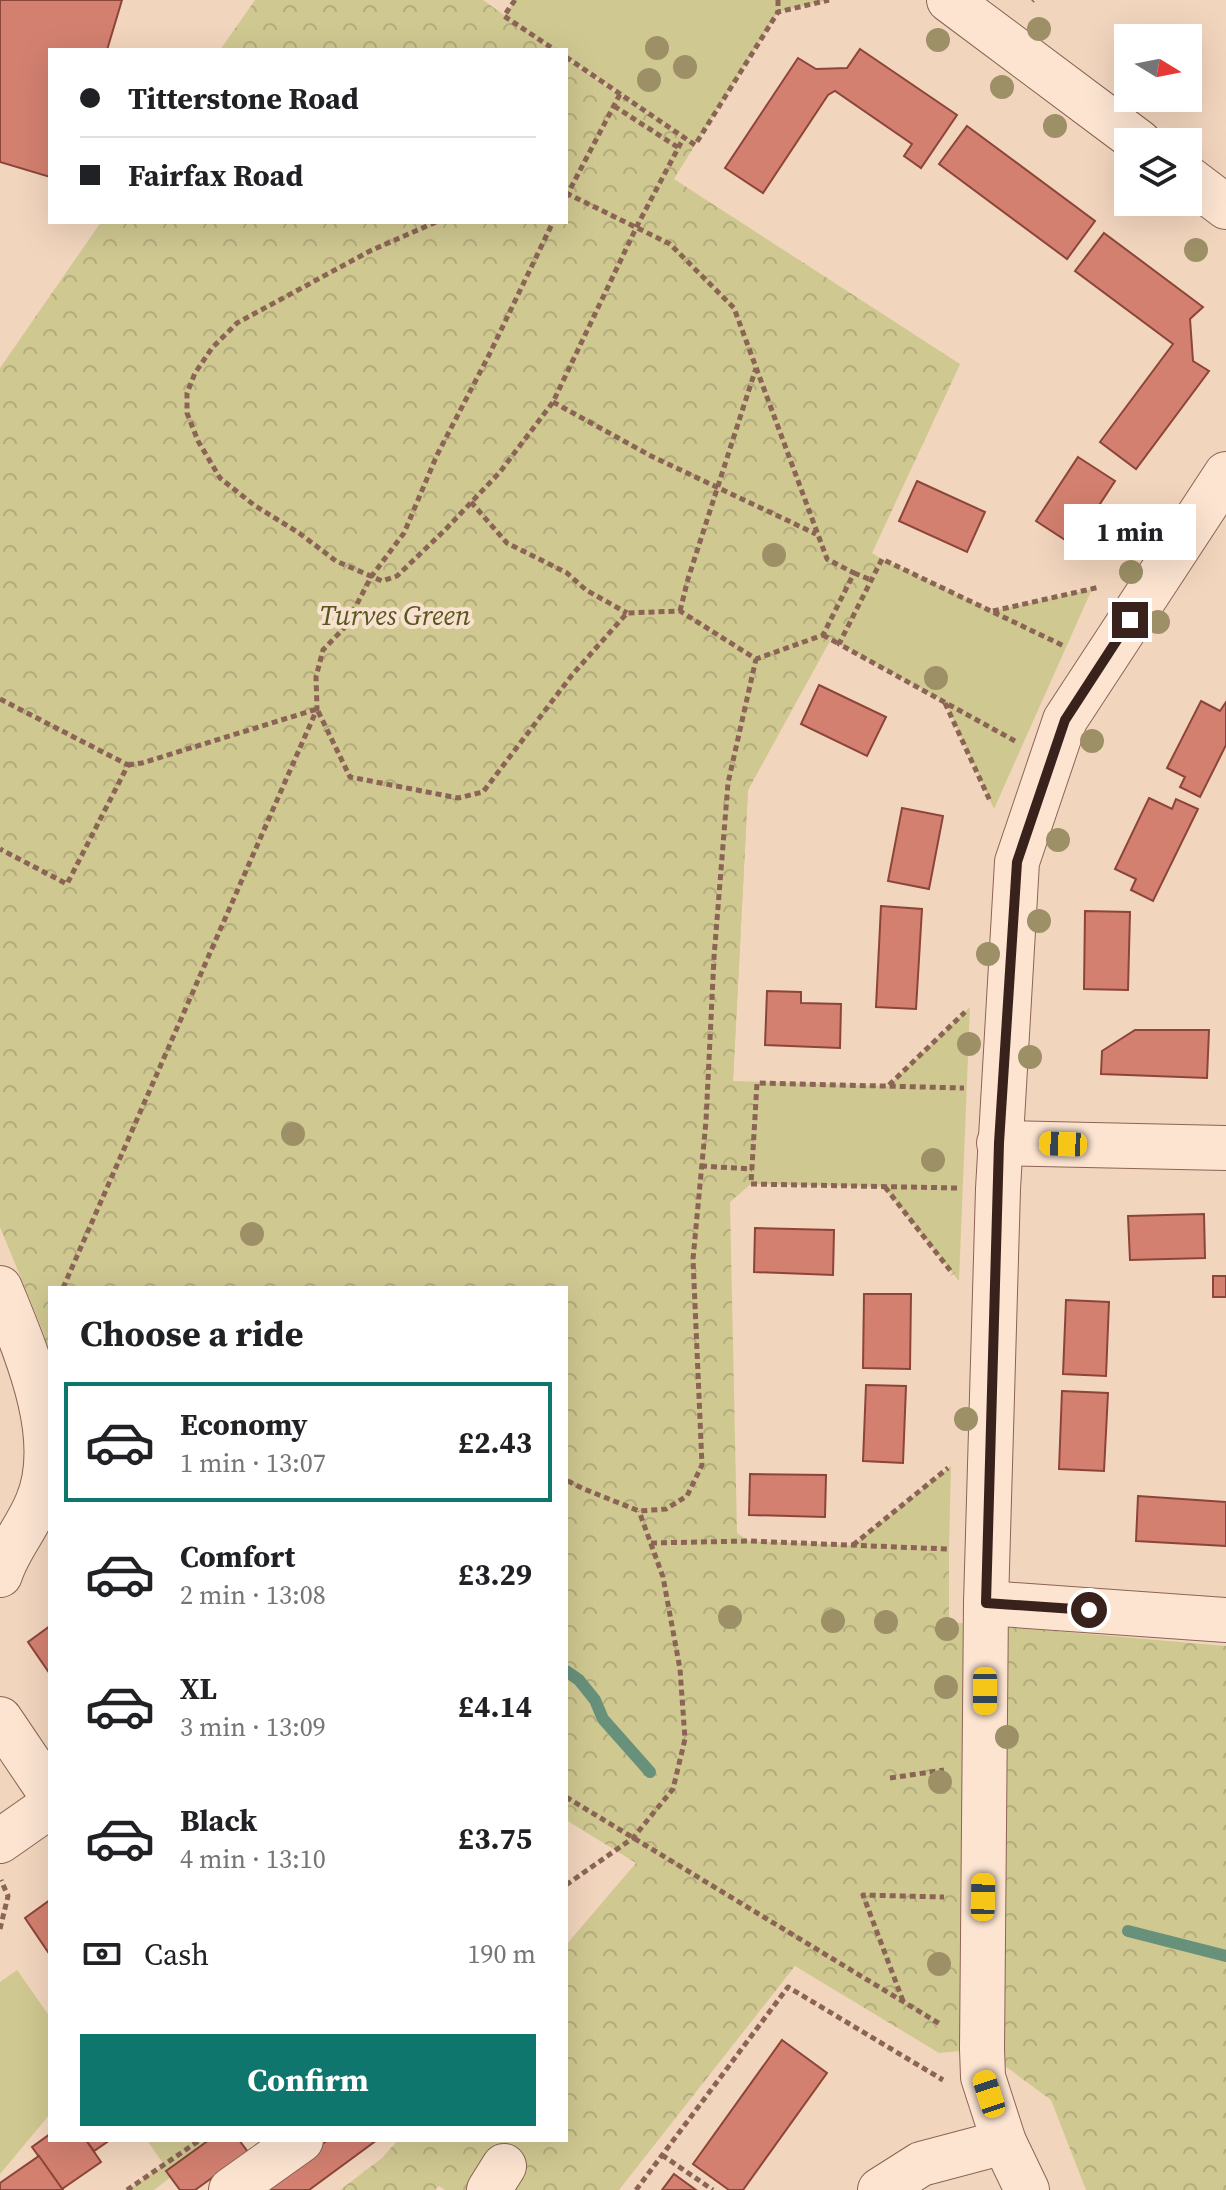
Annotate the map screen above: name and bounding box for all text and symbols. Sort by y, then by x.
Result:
north arrow [1114,24,1202,112]
map controls [1114,24,1202,216]
text: Titterstone Road [128,78,359,119]
button: layers [1114,128,1202,216]
text: Fairfax Road [128,155,303,196]
callout: 1 min [1064,504,1196,560]
text: 1 min [1096,514,1164,550]
park label: Turves Green [319,596,471,634]
route end [1112,602,1148,638]
car [1039,1131,1087,1157]
text: Choose a ride [80,1309,303,1358]
text: Economy [180,1404,308,1445]
icon: car [84,1406,156,1478]
text: £2.43 [458,1422,532,1463]
text: 1 min · 13:07 [180,1445,326,1481]
text: Comfort [180,1536,295,1577]
icon: car [84,1538,156,1610]
text: £3.29 [458,1554,532,1595]
text: 2 min · 13:08 [180,1577,326,1613]
route start [1071,1592,1107,1628]
car [973,1667,997,1715]
text: XL [180,1668,217,1709]
icon: car [84,1670,156,1742]
text: £4.14 [458,1686,532,1727]
text: 3 min · 13:09 [180,1709,326,1745]
text: Black [180,1800,257,1841]
icon: car [84,1802,156,1874]
text: £3.75 [458,1818,532,1859]
text: 4 min · 13:10 [180,1841,326,1877]
car [971,1873,995,1921]
icon: cash [80,1932,124,1976]
text: Cash [144,1934,209,1975]
text: 190 m [468,1936,536,1972]
button: Confirm [80,2034,536,2126]
car [970,2067,1008,2121]

